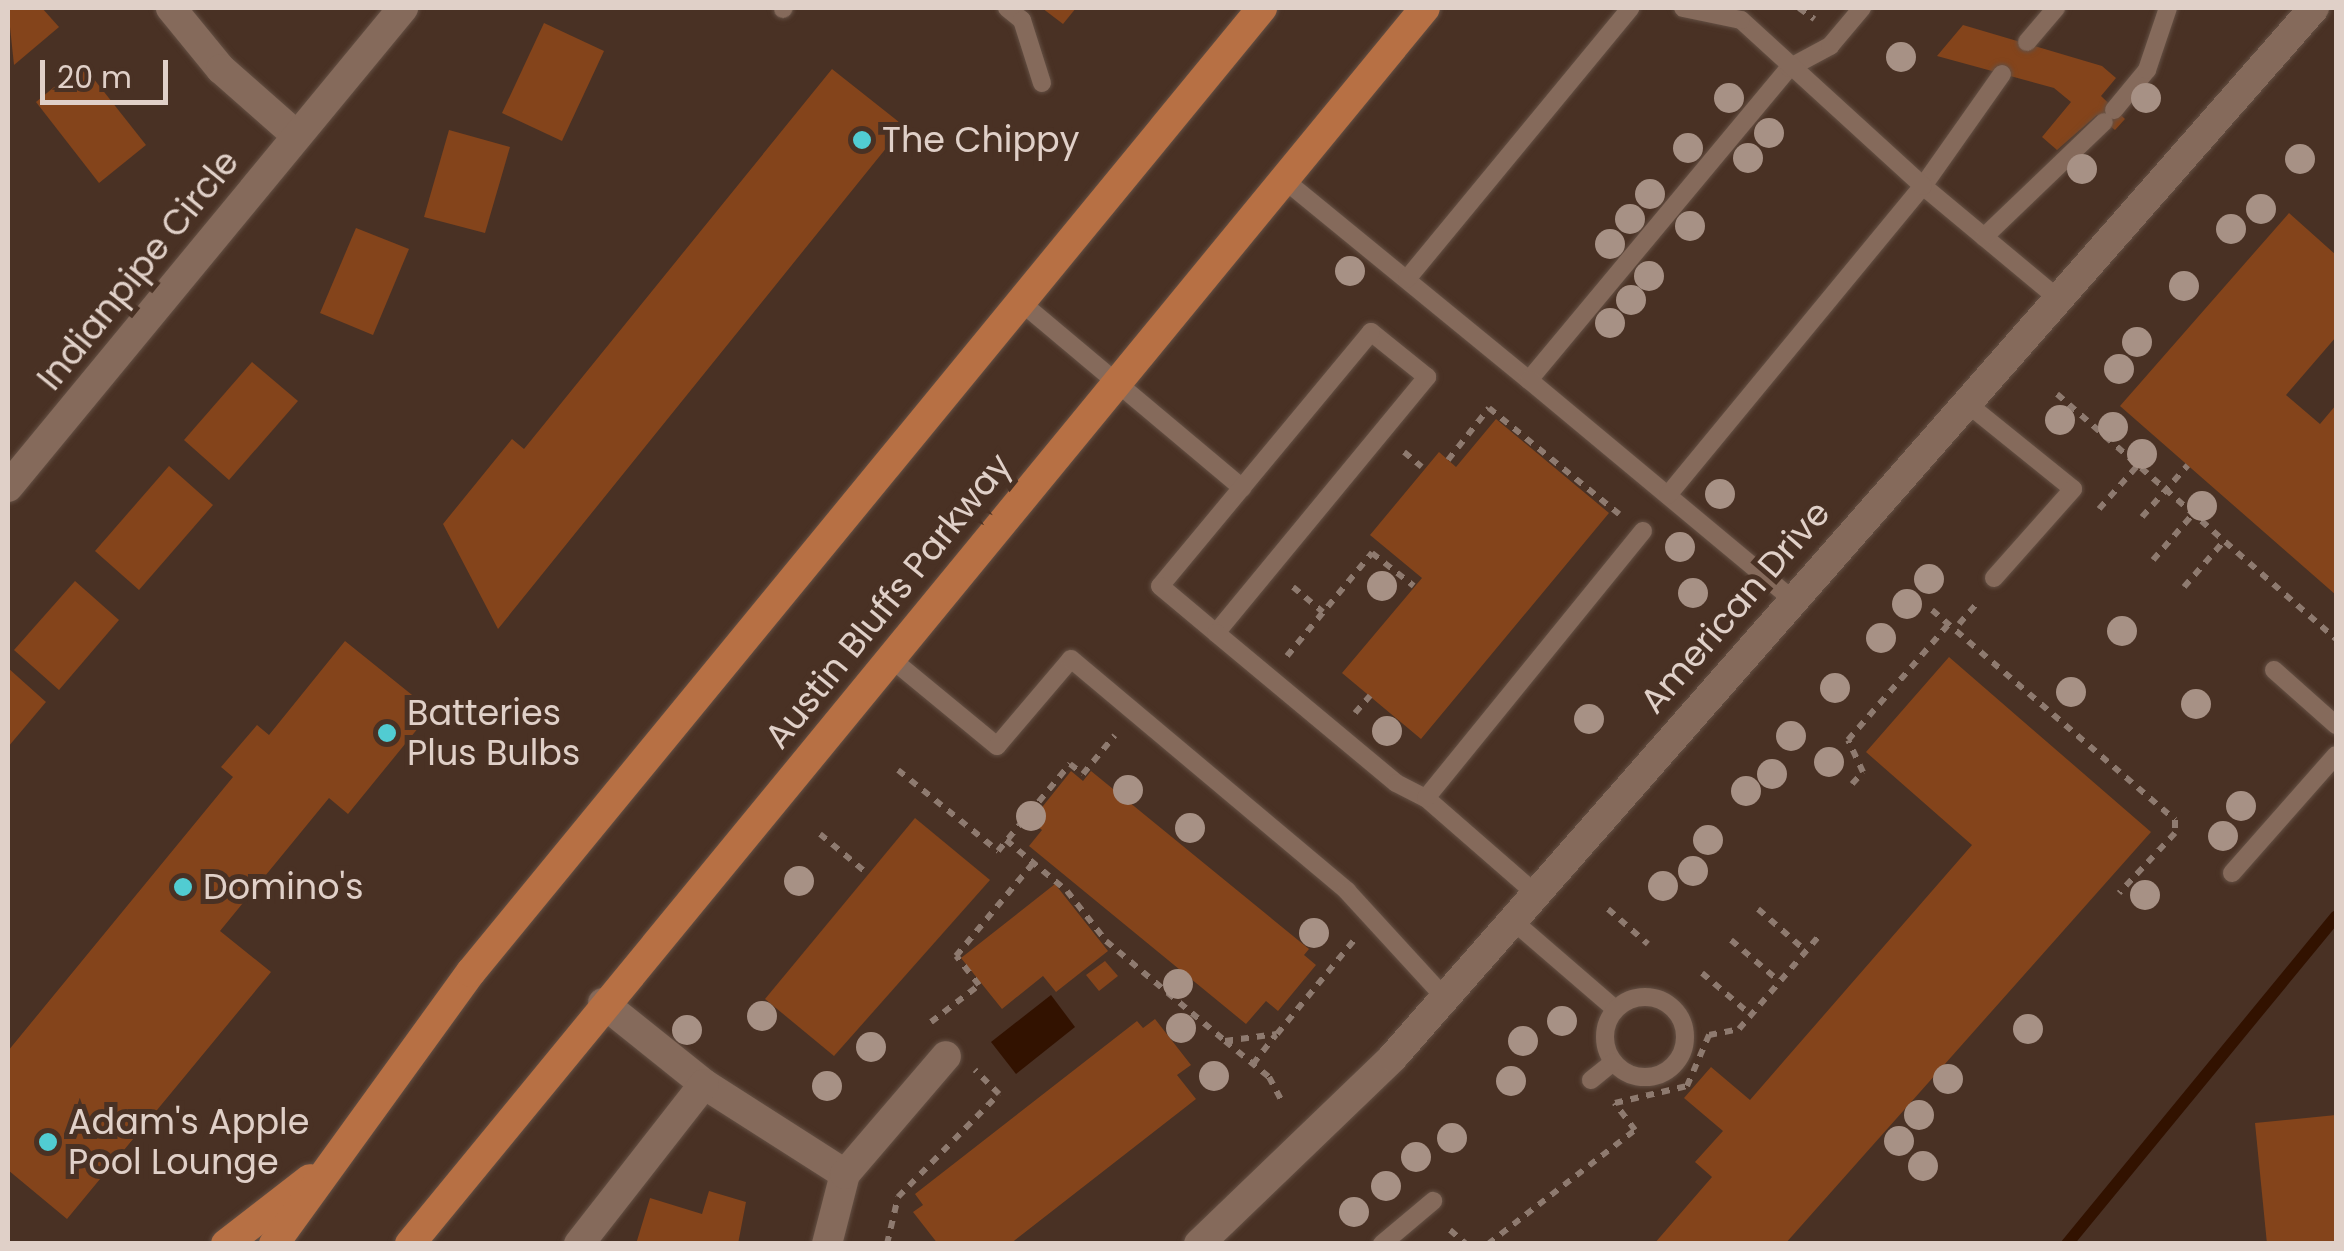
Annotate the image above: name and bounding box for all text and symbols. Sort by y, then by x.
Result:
scale bar [45,40,172,102]
text: 20 m [57,56,132,99]
place label: The Chippy [882,119,1079,161]
marker: The Chippy [851,129,873,151]
street label: Indianpipe Circle [28,142,248,398]
street label: Austin Bluffs Parkway [756,445,1020,757]
street label: American Drive [1631,492,1839,722]
place label: Batteries Plus Bulbs [407,692,580,774]
marker: Batteries Plus Bulbs [376,722,398,744]
place label: Domino's [203,866,363,908]
marker: Domino's [172,876,194,898]
place label: Adam's Apple Pool Lounge [68,1101,309,1183]
marker: Adam's Apple Pool Lounge [37,1131,59,1153]

